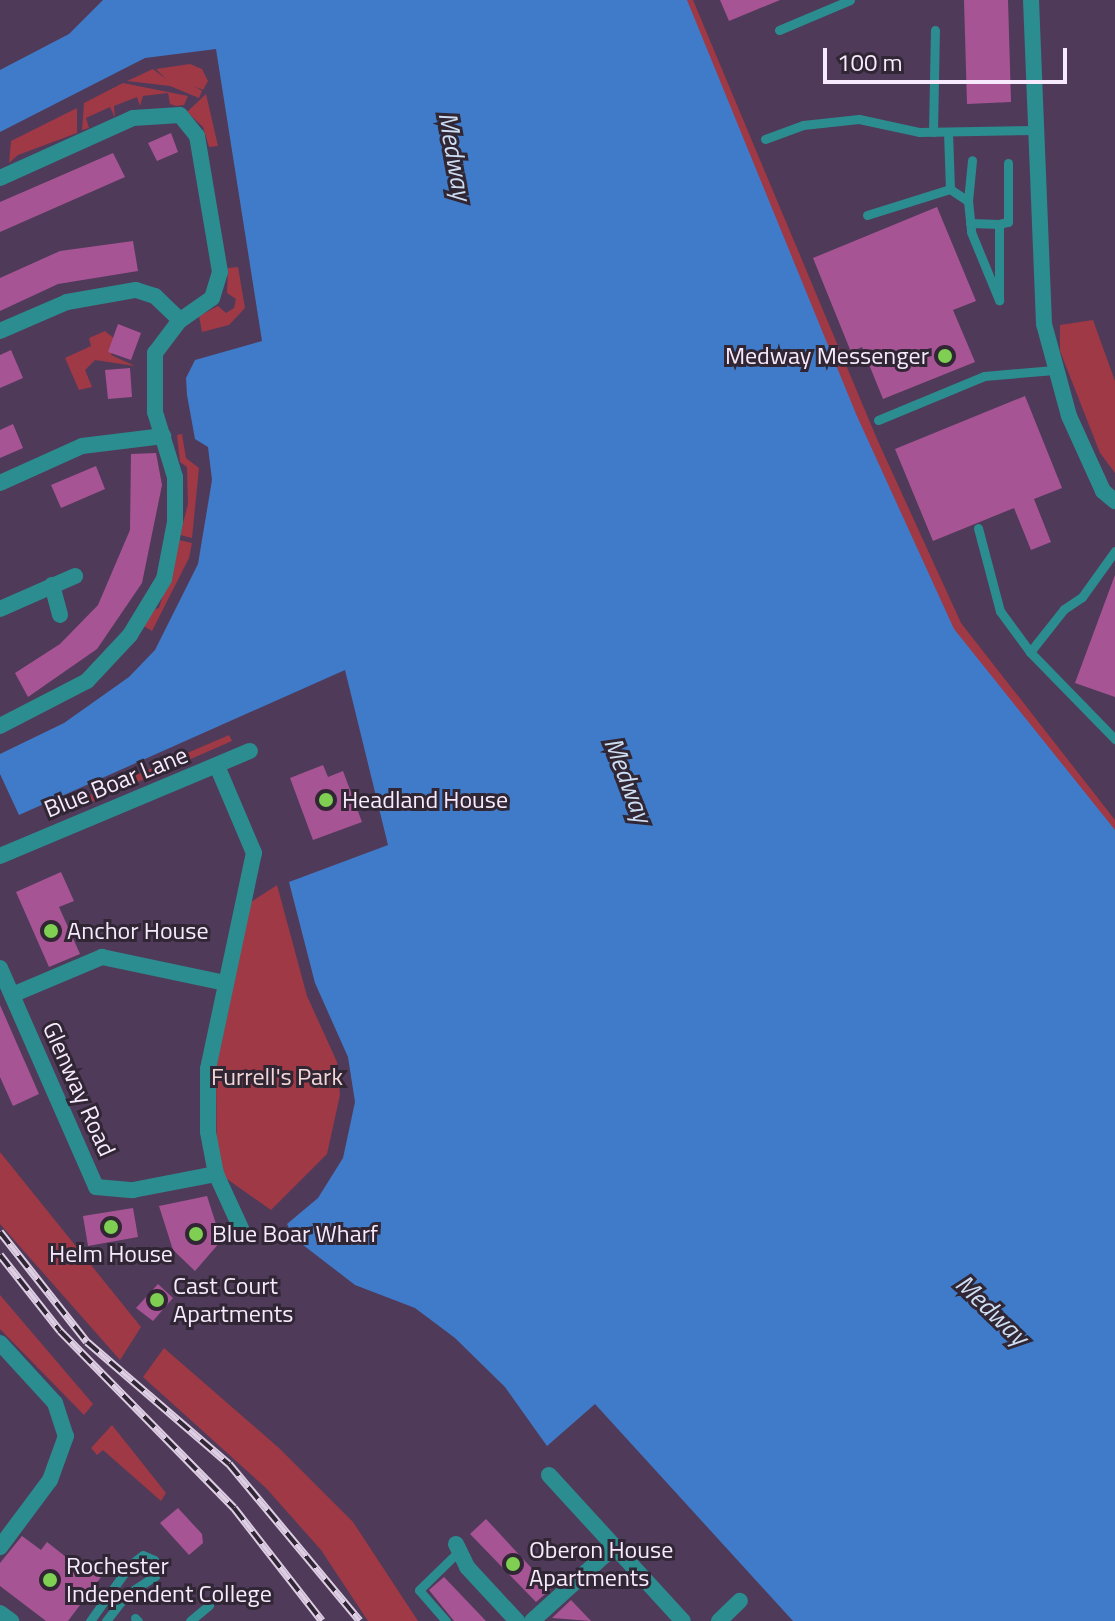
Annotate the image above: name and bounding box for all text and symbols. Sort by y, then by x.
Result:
scale bar [827,32,1071,82]
text: 100 m [837,44,903,80]
water label: Medway [432,110,478,202]
place label: Medway Messenger [725,342,929,370]
marker: Medway Messenger [936,347,954,365]
water label: Medway [598,733,658,827]
street label: Blue Boar Lane [40,740,192,824]
place label: Headland House [342,786,508,814]
marker: Headland House [317,791,335,809]
place label: Anchor House [67,917,209,945]
marker: Anchor House [42,922,60,940]
street label: Glenway Road [37,1017,121,1161]
park label: Furrell's Park [211,1063,343,1091]
marker: Helm House [102,1218,120,1236]
place label: Blue Boar Wharf [212,1220,378,1248]
marker: Blue Boar Wharf [187,1225,205,1243]
place label: Helm House [49,1240,173,1268]
water label: Medway [949,1268,1035,1352]
place label: Cast Court Apartments [173,1272,293,1328]
marker: Cast Court Apartments [148,1291,166,1309]
place label: Oberon House Apartments [529,1536,673,1592]
place label: Rochester Independent College [66,1552,272,1608]
marker: Oberon House Apartments [504,1555,522,1573]
marker: Rochester Independent College [41,1571,59,1589]

